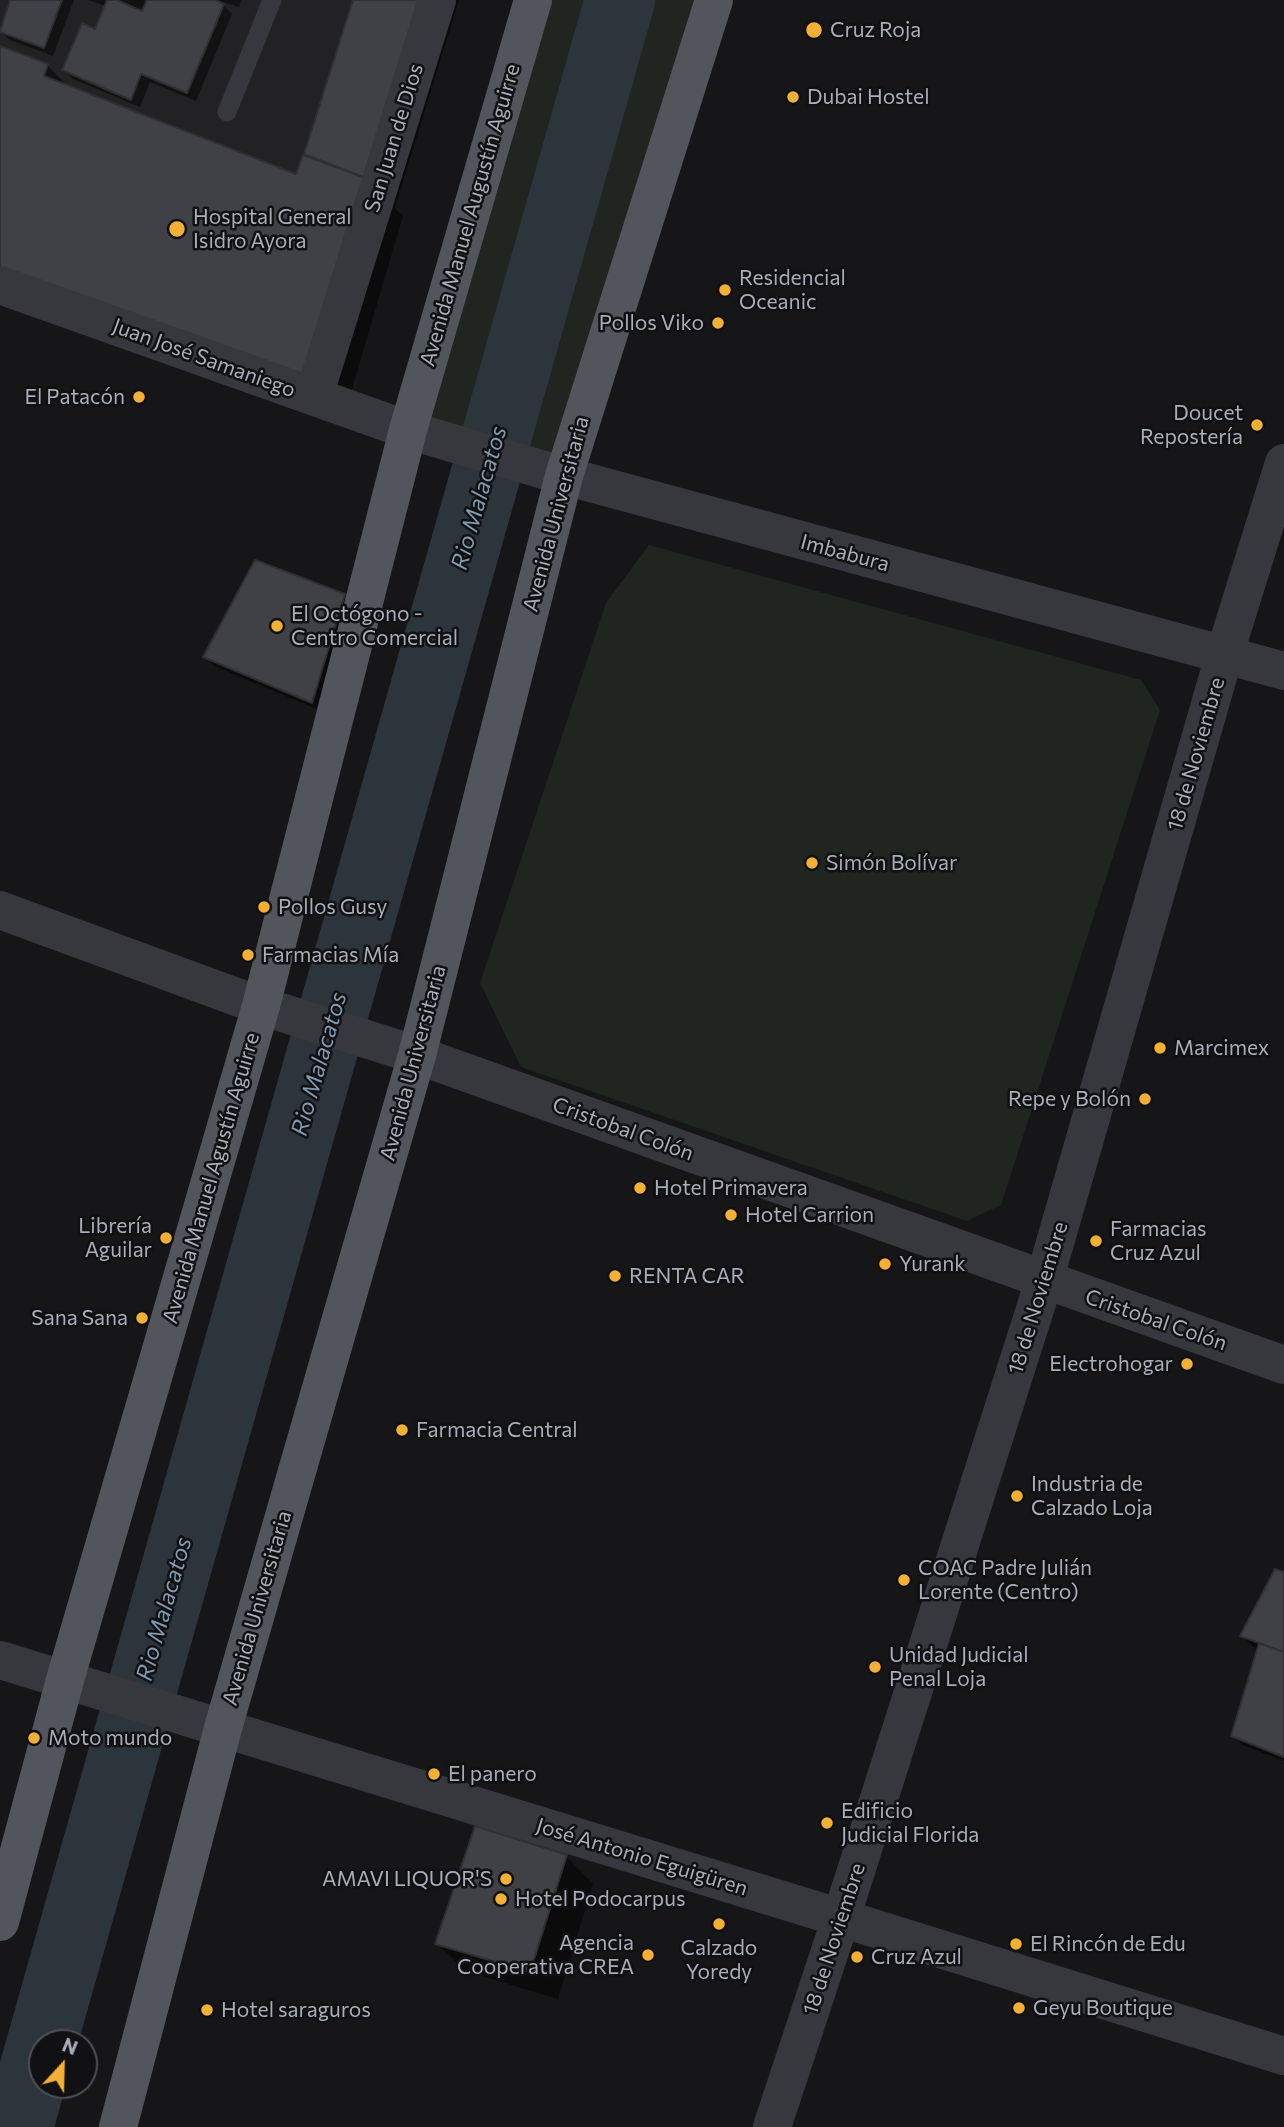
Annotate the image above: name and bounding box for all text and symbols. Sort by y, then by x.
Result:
place label: Cruz Roja [830,17,921,43]
marker: Cruz Roja [804,20,824,40]
street label: San Juan de Dios [359,61,429,215]
street label: Avenida Manuel Augustín Aguirre [415,61,525,369]
place label: Dubai Hostel [807,84,929,110]
marker: Dubai Hostel [785,89,801,105]
place label: Hospital General Isidro Ayora [193,204,351,254]
marker: Hospital General Isidro Ayora [167,219,187,239]
place label: Residencial Oceanic [739,265,846,315]
marker: Residencial Oceanic [717,282,733,298]
place label: Pollos Viko [599,310,704,336]
street label: Juan José Samaniego [109,313,299,403]
marker: Pollos Viko [710,315,726,331]
place label: El Patacón [24,384,125,410]
marker: El Patacón [131,389,147,405]
place label: Doucet Repostería [1140,400,1243,450]
street label: Avenida Universitaria [518,414,594,614]
marker: Doucet Repostería [1249,417,1265,433]
water label: Rio Malacatos [445,423,513,573]
street label: Imbabura [798,529,892,577]
place label: El Octógono - Centro Comercial [291,601,458,651]
marker: El Octógono - Centro Comercial [269,618,285,634]
street label: 18 de Noviembre [1162,675,1230,833]
place label: Simón Bolívar [826,850,957,876]
marker: Simón Bolívar [804,855,820,871]
place label: Pollos Gusy [278,894,387,920]
marker: Pollos Gusy [256,899,272,915]
place label: Farmacias Mía [262,942,399,968]
marker: Farmacias Mía [240,947,256,963]
street label: Avenida Universitaria [375,963,451,1163]
water label: Rio Malacatos [285,989,353,1139]
street label: Avenida Manuel Agustín Aguirre [157,1030,265,1326]
place label: Marcimex [1174,1035,1269,1061]
marker: Marcimex [1152,1040,1168,1056]
place label: Repe y Bolón [1008,1086,1131,1112]
marker: Repe y Bolón [1137,1091,1153,1107]
street label: Cristobal Colón [549,1092,697,1166]
place label: Hotel Primavera [654,1175,808,1201]
marker: Hotel Primavera [632,1180,648,1196]
place label: Hotel Carrion [745,1202,874,1228]
marker: Hotel Carrion [723,1207,739,1223]
place label: Librería Aguilar [78,1213,152,1263]
place label: Farmacias Cruz Azul [1110,1216,1207,1266]
street label: 18 de Noviembre [1003,1219,1073,1377]
marker: Librería Aguilar [158,1230,174,1246]
marker: Farmacias Cruz Azul [1088,1233,1104,1249]
place label: Yurank [899,1251,966,1277]
marker: Yurank [877,1256,893,1272]
place label: RENTA CAR [629,1263,744,1289]
marker: RENTA CAR [607,1268,623,1284]
street label: Cristobal Colón [1082,1284,1230,1356]
place label: Sana Sana [31,1305,128,1331]
marker: Sana Sana [134,1310,150,1326]
place label: Electrohogar [1049,1351,1173,1377]
marker: Electrohogar [1179,1356,1195,1372]
place label: Farmacia Central [416,1417,578,1443]
marker: Farmacia Central [394,1422,410,1438]
place label: Industria de Calzado Loja [1031,1471,1153,1521]
marker: Industria de Calzado Loja [1009,1488,1025,1504]
street label: Avenida Universitaria [217,1508,297,1708]
water label: Rio Malacatos [130,1534,198,1684]
place label: COAC Padre Julián Lorente (Centro) [918,1555,1092,1605]
marker: COAC Padre Julián Lorente (Centro) [896,1572,912,1588]
place label: Unidad Judicial Penal Loja [889,1642,1028,1692]
marker: Unidad Judicial Penal Loja [867,1659,883,1675]
place label: Moto mundo [48,1725,172,1751]
marker: Moto mundo [26,1730,42,1746]
place label: El panero [448,1761,537,1787]
marker: El panero [426,1766,442,1782]
place label: Edificio Judicial Florida [841,1798,979,1848]
street label: José Antonio Eguigüren [533,1813,751,1901]
marker: Edificio Judicial Florida [819,1815,835,1831]
street label: 18 de Noviembre [798,1860,870,2018]
place label: AMAVI LIQUOR'S [322,1866,492,1892]
marker: AMAVI LIQUOR'S [498,1871,514,1887]
place label: Hotel Podocarpus [515,1886,686,1912]
marker: Hotel Podocarpus [493,1891,509,1907]
marker: Calzado Yoredy [711,1916,727,1932]
place label: Agencia Cooperativa CREA [457,1930,634,1980]
place label: El Rincón de Edu [1030,1931,1186,1957]
place label: Calzado Yoredy [681,1935,757,1985]
marker: El Rincón de Edu [1008,1936,1024,1952]
place label: Cruz Azul [871,1944,962,1970]
marker: Agencia Cooperativa CREA [640,1947,656,1963]
marker: Cruz Azul [849,1949,865,1965]
place label: Geyu Boutique [1033,1995,1173,2021]
place label: Hotel saraguros [221,1997,371,2023]
marker: Geyu Boutique [1011,2000,1027,2016]
marker: Hotel saraguros [199,2002,215,2018]
north arrow [28,2029,98,2099]
text: N [59,2033,81,2059]

